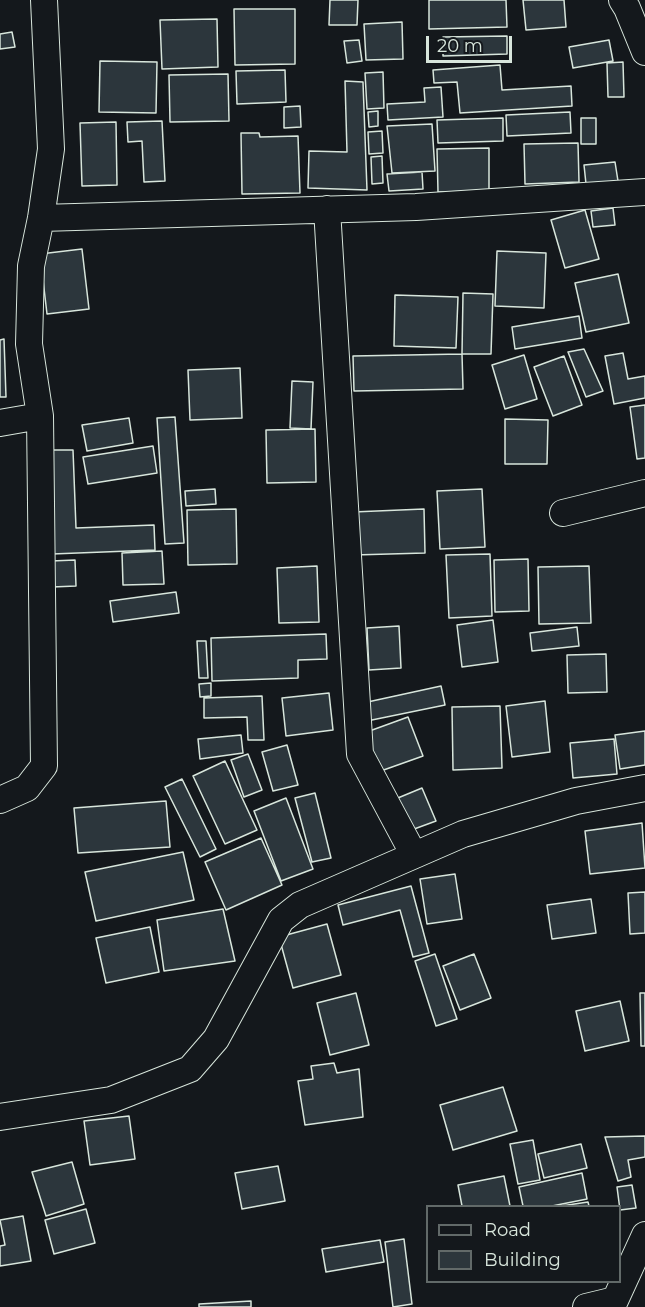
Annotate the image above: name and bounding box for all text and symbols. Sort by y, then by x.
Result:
scale bar [429,24,514,62]
text: 20 m [437,35,483,57]
legend [426,1205,621,1283]
text: Road [484,1219,531,1241]
text: Building [484,1249,561,1271]

